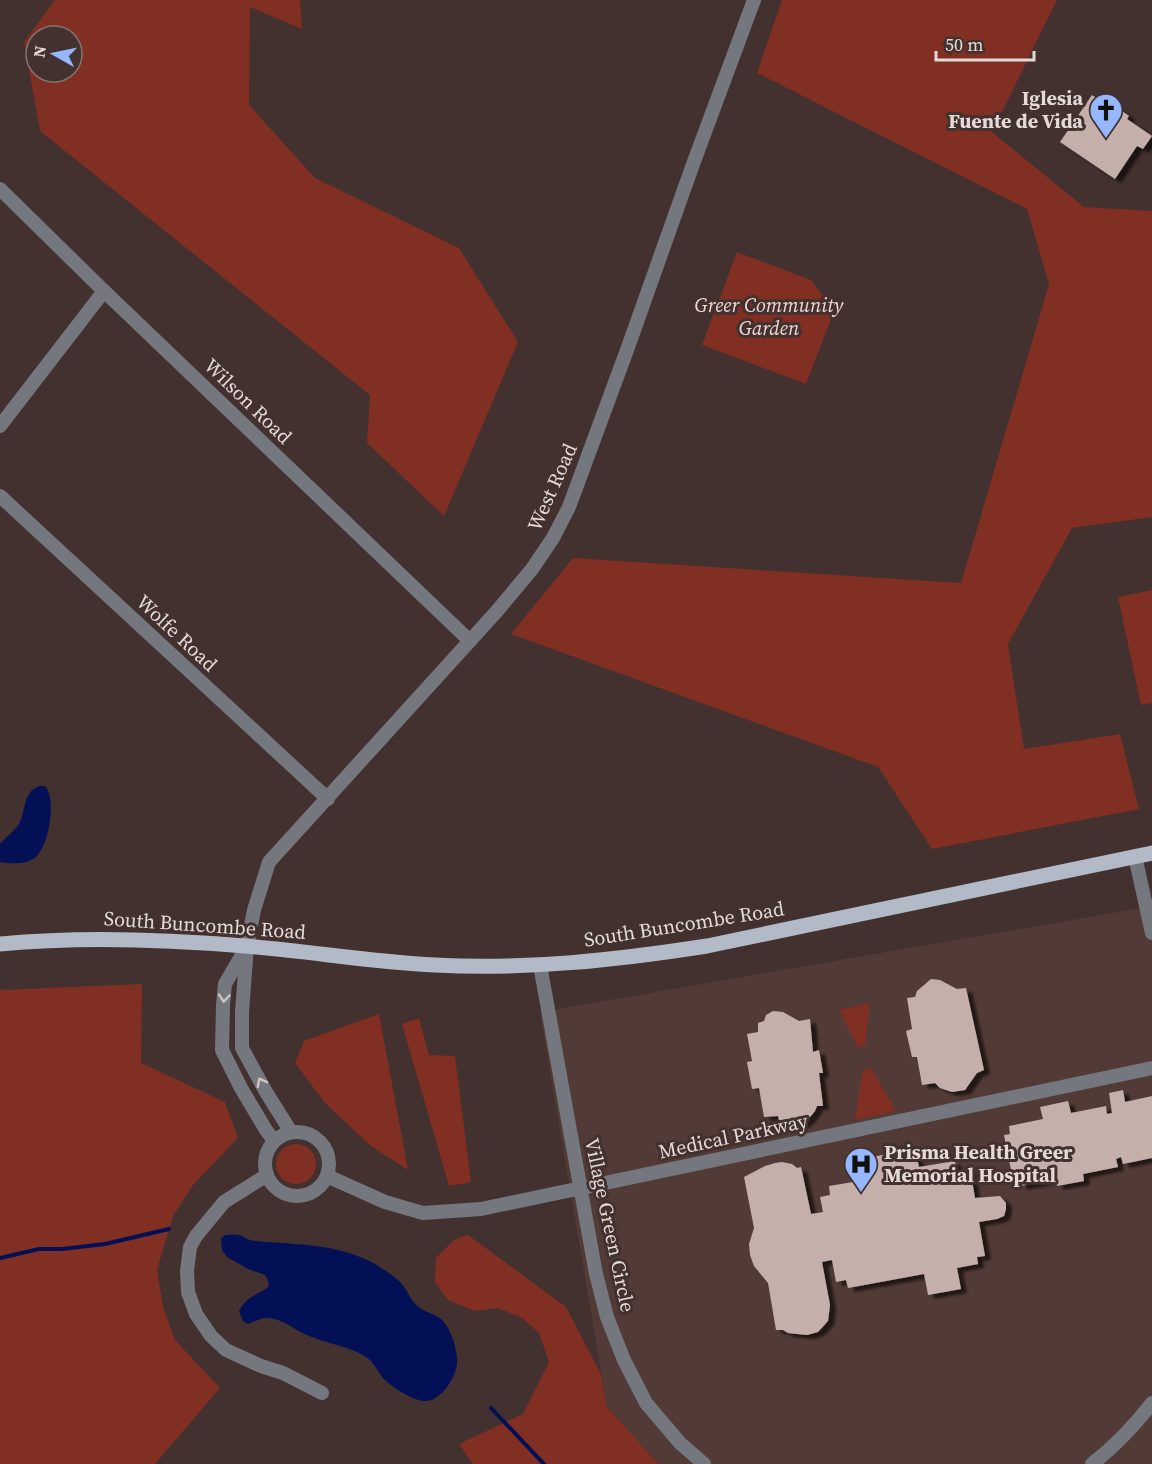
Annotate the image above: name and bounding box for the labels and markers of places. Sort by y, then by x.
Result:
place label: Iglesia Fuente de Vida [948,84,1083,135]
church icon: Iglesia Fuente de Vida [1088,92,1124,139]
place label: Prisma Health Greer Memorial Hospital [884,1138,1073,1189]
hospital icon: Prisma Health Greer Memorial Hospital [843,1146,879,1193]

